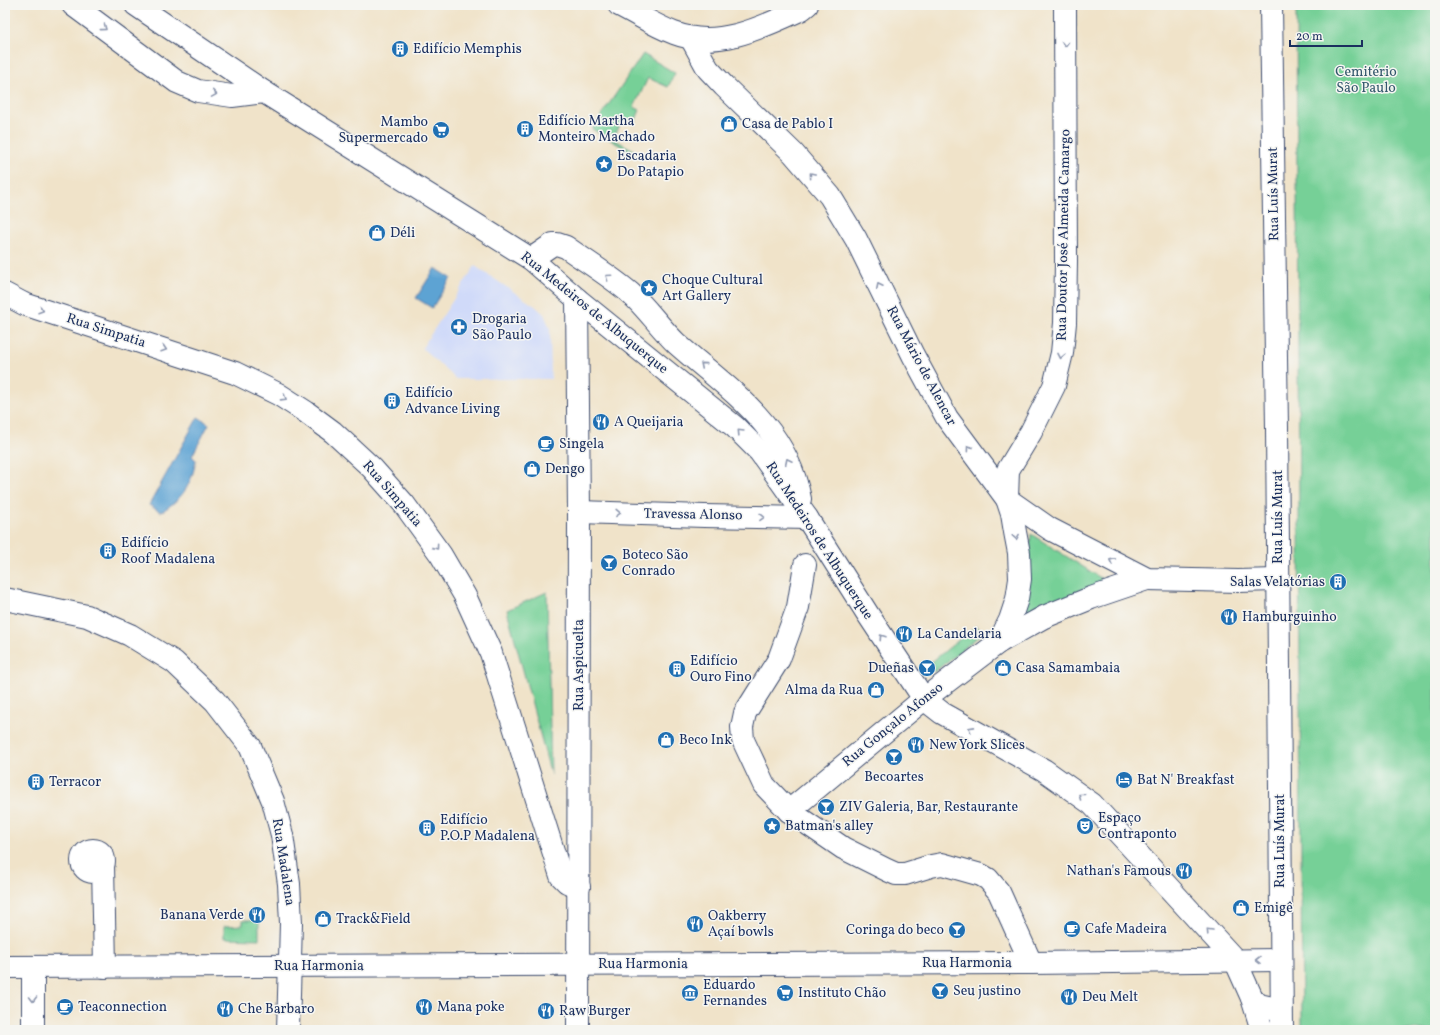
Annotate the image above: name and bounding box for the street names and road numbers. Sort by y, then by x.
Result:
street label: Rua Doutor José Almeida Camargo [1053,129,1075,341]
street label: Rua Luís Murat [1264,147,1284,241]
street label: Rua Medeiros de Albuquerque [516,248,672,379]
street label: Rua Mário de Alencar [881,303,961,429]
street label: Rua Simpatia [64,309,148,353]
street label: Rua Simpatia [358,457,426,531]
street label: Rua Medeiros de Albuquerque [761,458,877,624]
street label: Rua Luís Murat [1269,470,1288,564]
street label: Travessa Alonso [643,505,743,525]
street label: Rua Aspicuelta [570,619,589,711]
street label: Rua Gonçalo Afonso [839,678,947,772]
street label: Rua Luís Murat [1271,794,1290,888]
street label: Rua Madalena [267,817,299,907]
street label: Rua Harmonia [922,954,1012,973]
street label: Rua Harmonia [598,955,688,974]
street label: Rua Harmonia [274,957,364,976]

